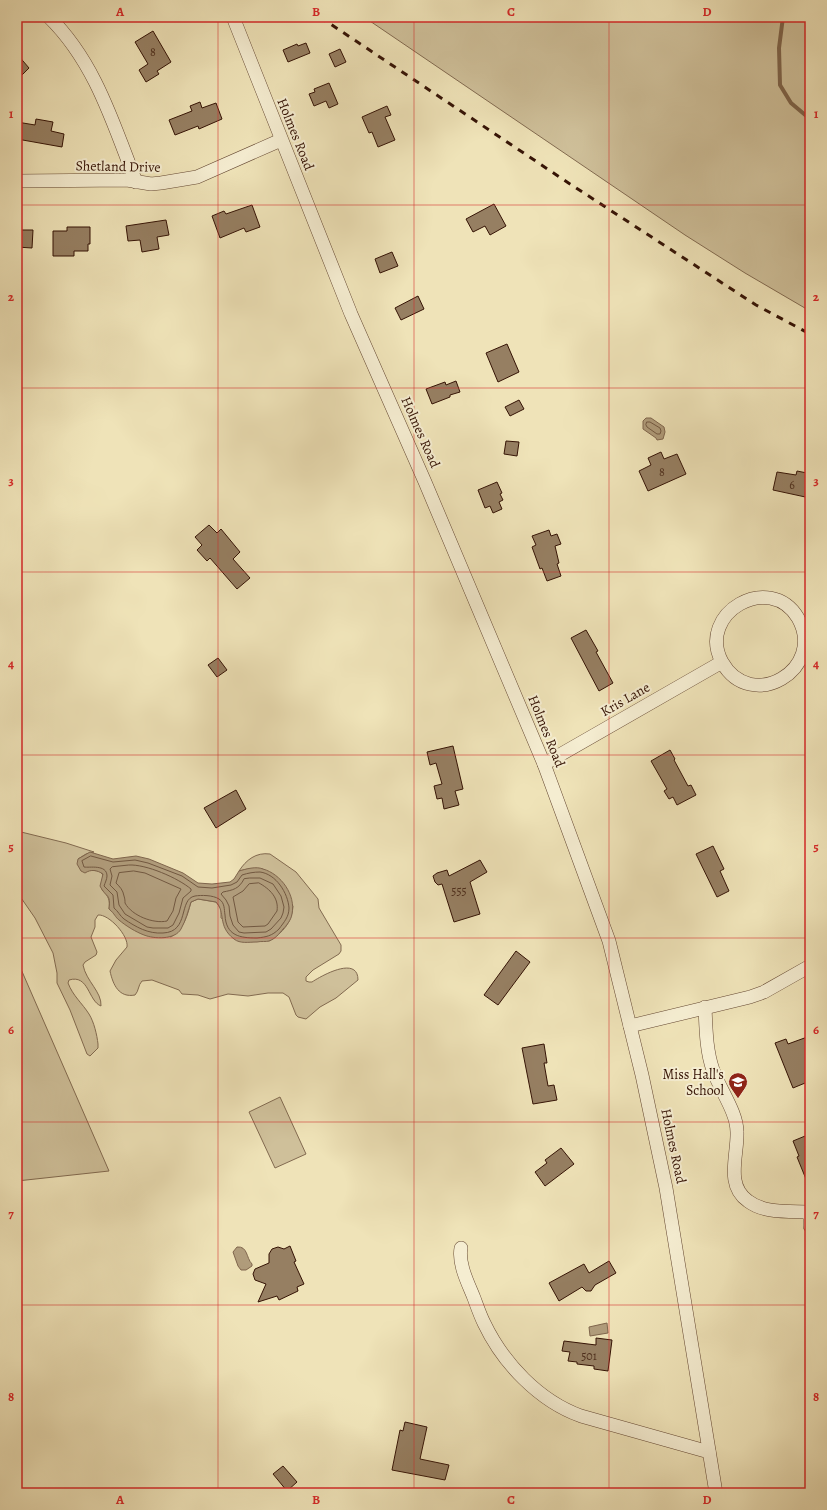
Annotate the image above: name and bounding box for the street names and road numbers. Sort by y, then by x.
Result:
street label: Holmes Road [272,95,319,173]
street label: Shetland Drive [75,156,161,177]
street label: Holmes Road [396,394,445,471]
street label: Kris Lane [597,678,653,721]
street label: Holmes Road [523,692,570,770]
street label: Holmes Road [656,1107,691,1186]

